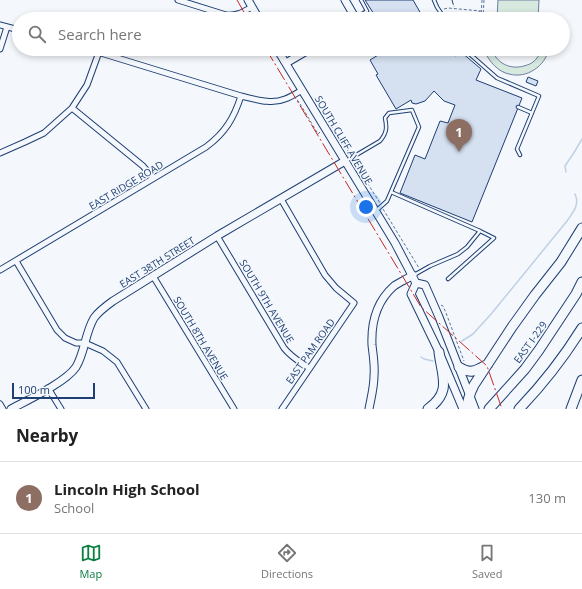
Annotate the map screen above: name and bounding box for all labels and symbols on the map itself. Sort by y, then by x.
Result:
street label: SOUTH CLIFF AVENUE [312,93,376,187]
pin: 1 [446,119,472,152]
street label: EAST RIDGE ROAD [86,157,166,213]
your location [356,197,376,217]
street label: EAST 38TH STREET [117,233,198,291]
street label: SOUTH 9TH AVENUE [236,256,298,346]
street label: SOUTH 8TH AVENUE [170,293,232,383]
street label: EAST PAM ROAD [282,315,338,387]
street label: EAST I-229 [510,318,550,366]
scale bar [12,381,95,400]

